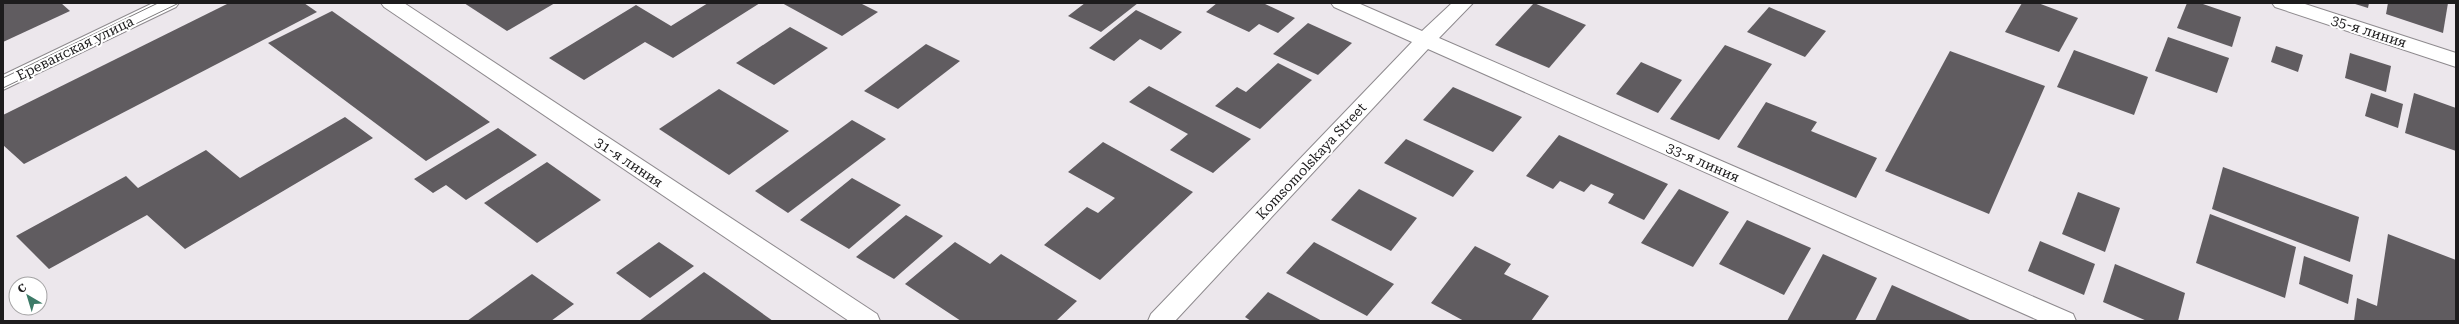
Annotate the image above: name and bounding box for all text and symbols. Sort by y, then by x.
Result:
street label: 35-я линия [2329,11,2409,51]
street label: Ереванская улица [14,12,137,83]
street label: Komsomolskaya Street [1253,99,1369,223]
street label: 31-я линия [592,133,666,191]
street label: 33-я линия [1664,139,1742,185]
north arrow [8,276,48,316]
text: С [15,281,29,296]

